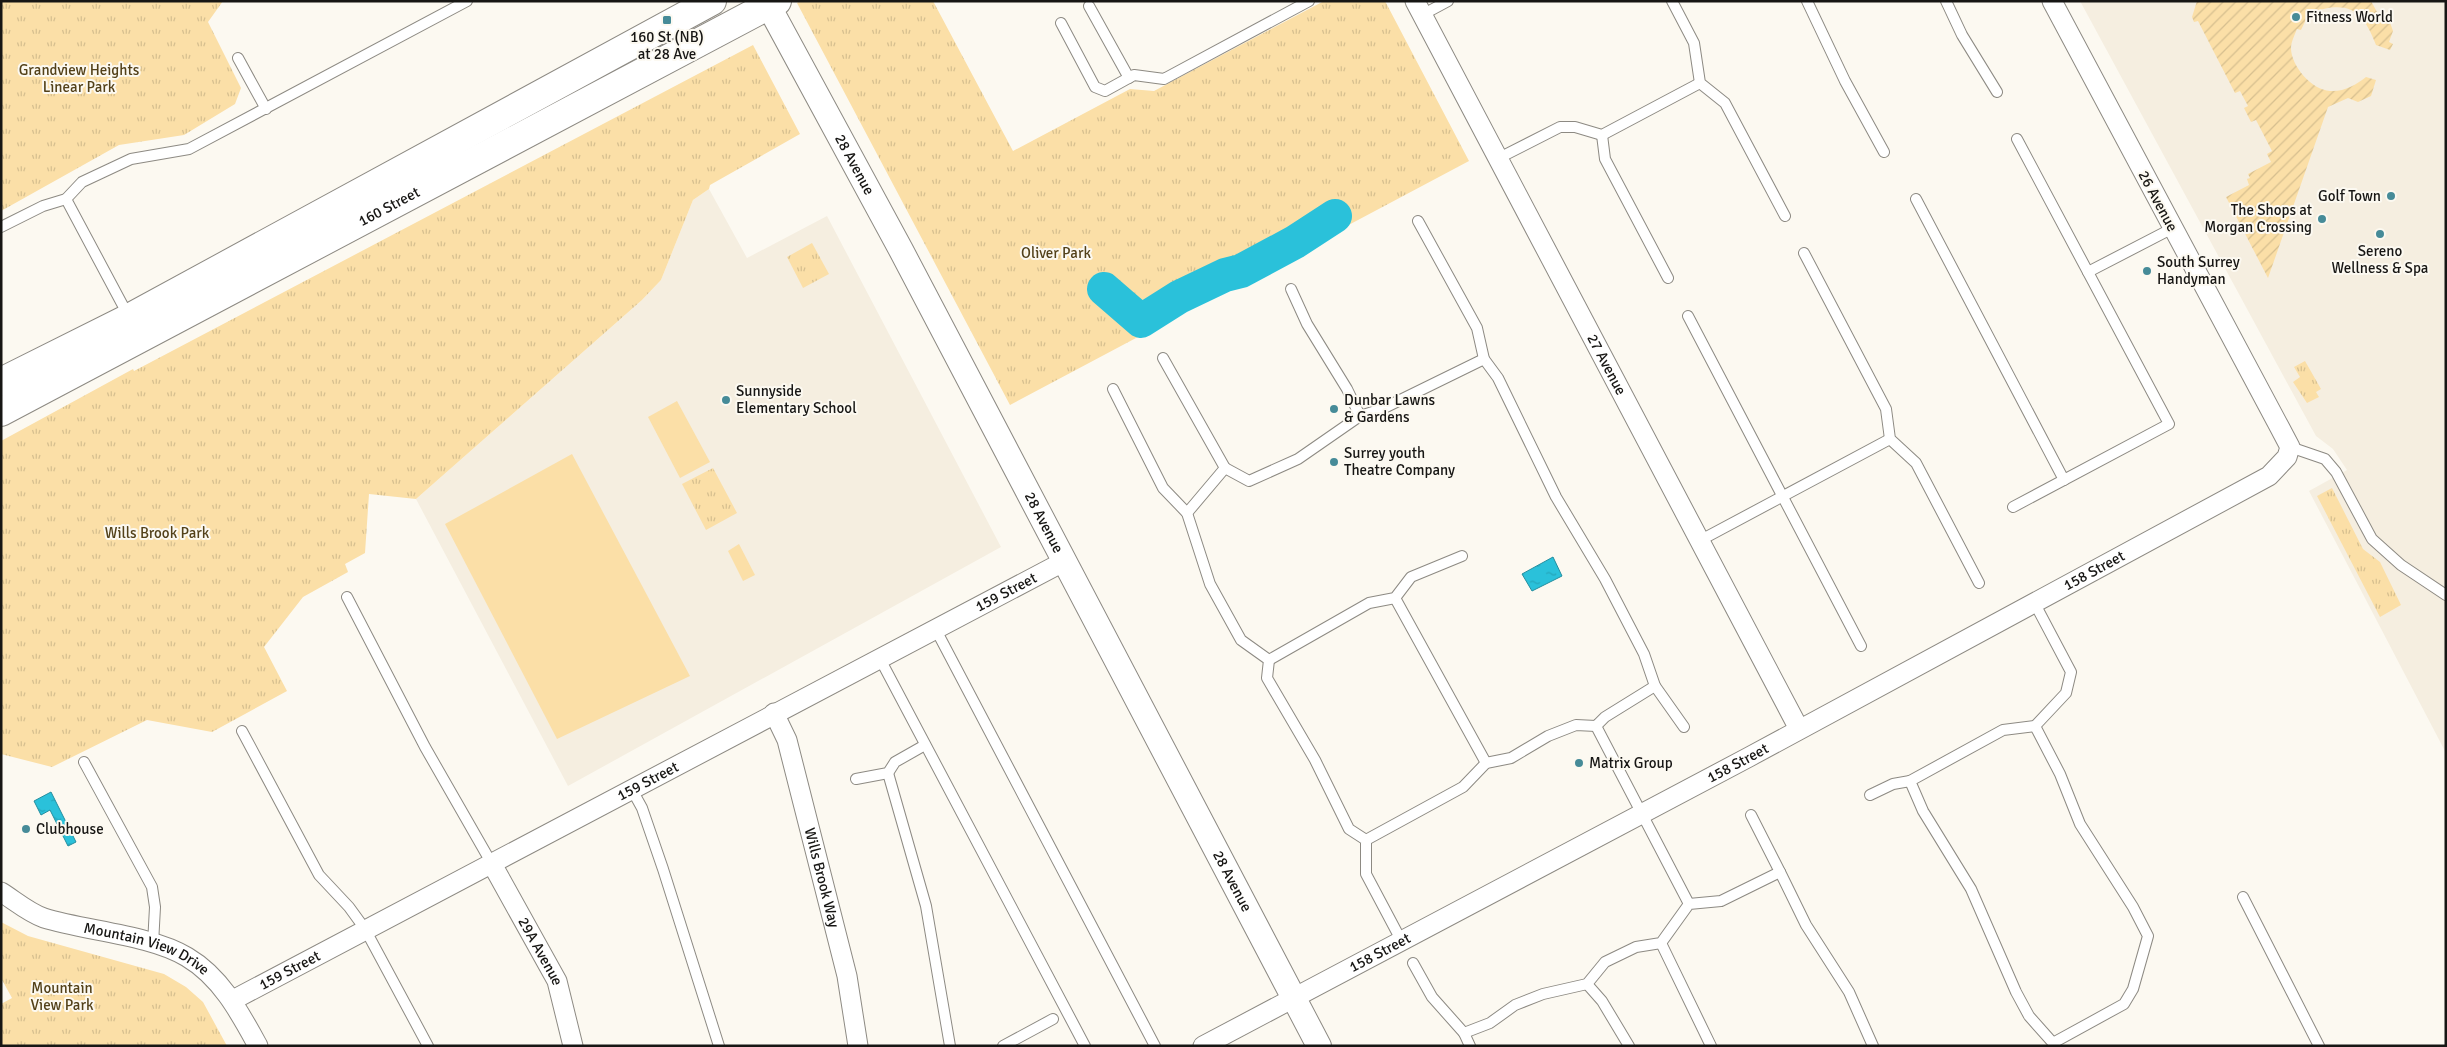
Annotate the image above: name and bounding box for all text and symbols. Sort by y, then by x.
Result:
place label: Fitness World [2306,8,2393,26]
marker: Fitness World [2290,11,2302,23]
marker: 160 St (NB) at 28 Ave [661,14,673,26]
place label: 160 St (NB) at 28 Ave [630,28,704,63]
park label: Grandview Heights Linear Park [19,61,140,96]
street label: 28 Avenue [831,131,878,198]
street label: 26 Avenue [2134,167,2182,235]
street label: 160 Street [355,183,423,230]
place label: Golf Town [2318,187,2381,205]
marker: Golf Town [2385,190,2397,202]
place label: The Shops at Morgan Crossing [2204,201,2312,236]
marker: The Shops at Morgan Crossing [2316,213,2328,225]
marker: Sereno Wellness & Spa [2374,228,2386,240]
place label: Sereno Wellness & Spa [2332,242,2428,277]
park label: Oliver Park [1021,244,1091,262]
place label: South Surrey Handyman [2157,253,2240,288]
marker: South Surrey Handyman [2141,265,2153,277]
street label: 27 Avenue [1583,331,1630,398]
place label: Sunnyside Elementary School [736,382,857,417]
place label: Dunbar Lawns & Gardens [1344,391,1436,426]
marker: Sunnyside Elementary School [720,394,732,406]
marker: Dunbar Lawns & Gardens [1328,403,1340,415]
place label: Surrey youth Theatre Company [1344,444,1455,479]
marker: Surrey youth Theatre Company [1328,456,1340,468]
street label: 28 Avenue [1021,489,1068,556]
park label: Wills Brook Park [105,524,210,542]
street label: 158 Street [2060,547,2128,594]
street label: 159 Street [972,569,1040,616]
street label: 158 Street [1704,739,1771,787]
place label: Matrix Group [1589,754,1673,772]
marker: Matrix Group [1573,757,1585,769]
street label: 159 Street [614,758,682,805]
place label: Clubhouse [36,820,104,838]
marker: Clubhouse [20,823,32,835]
street label: Wills Brook Way [801,826,843,930]
street label: 28 Avenue [1209,847,1256,915]
street label: 29A Avenue [514,914,567,987]
street label: Mountain View Drive [82,919,213,979]
street label: 158 Street [1346,929,1413,976]
street label: 159 Street [256,947,323,994]
park label: Mountain View Park [31,979,94,1014]

